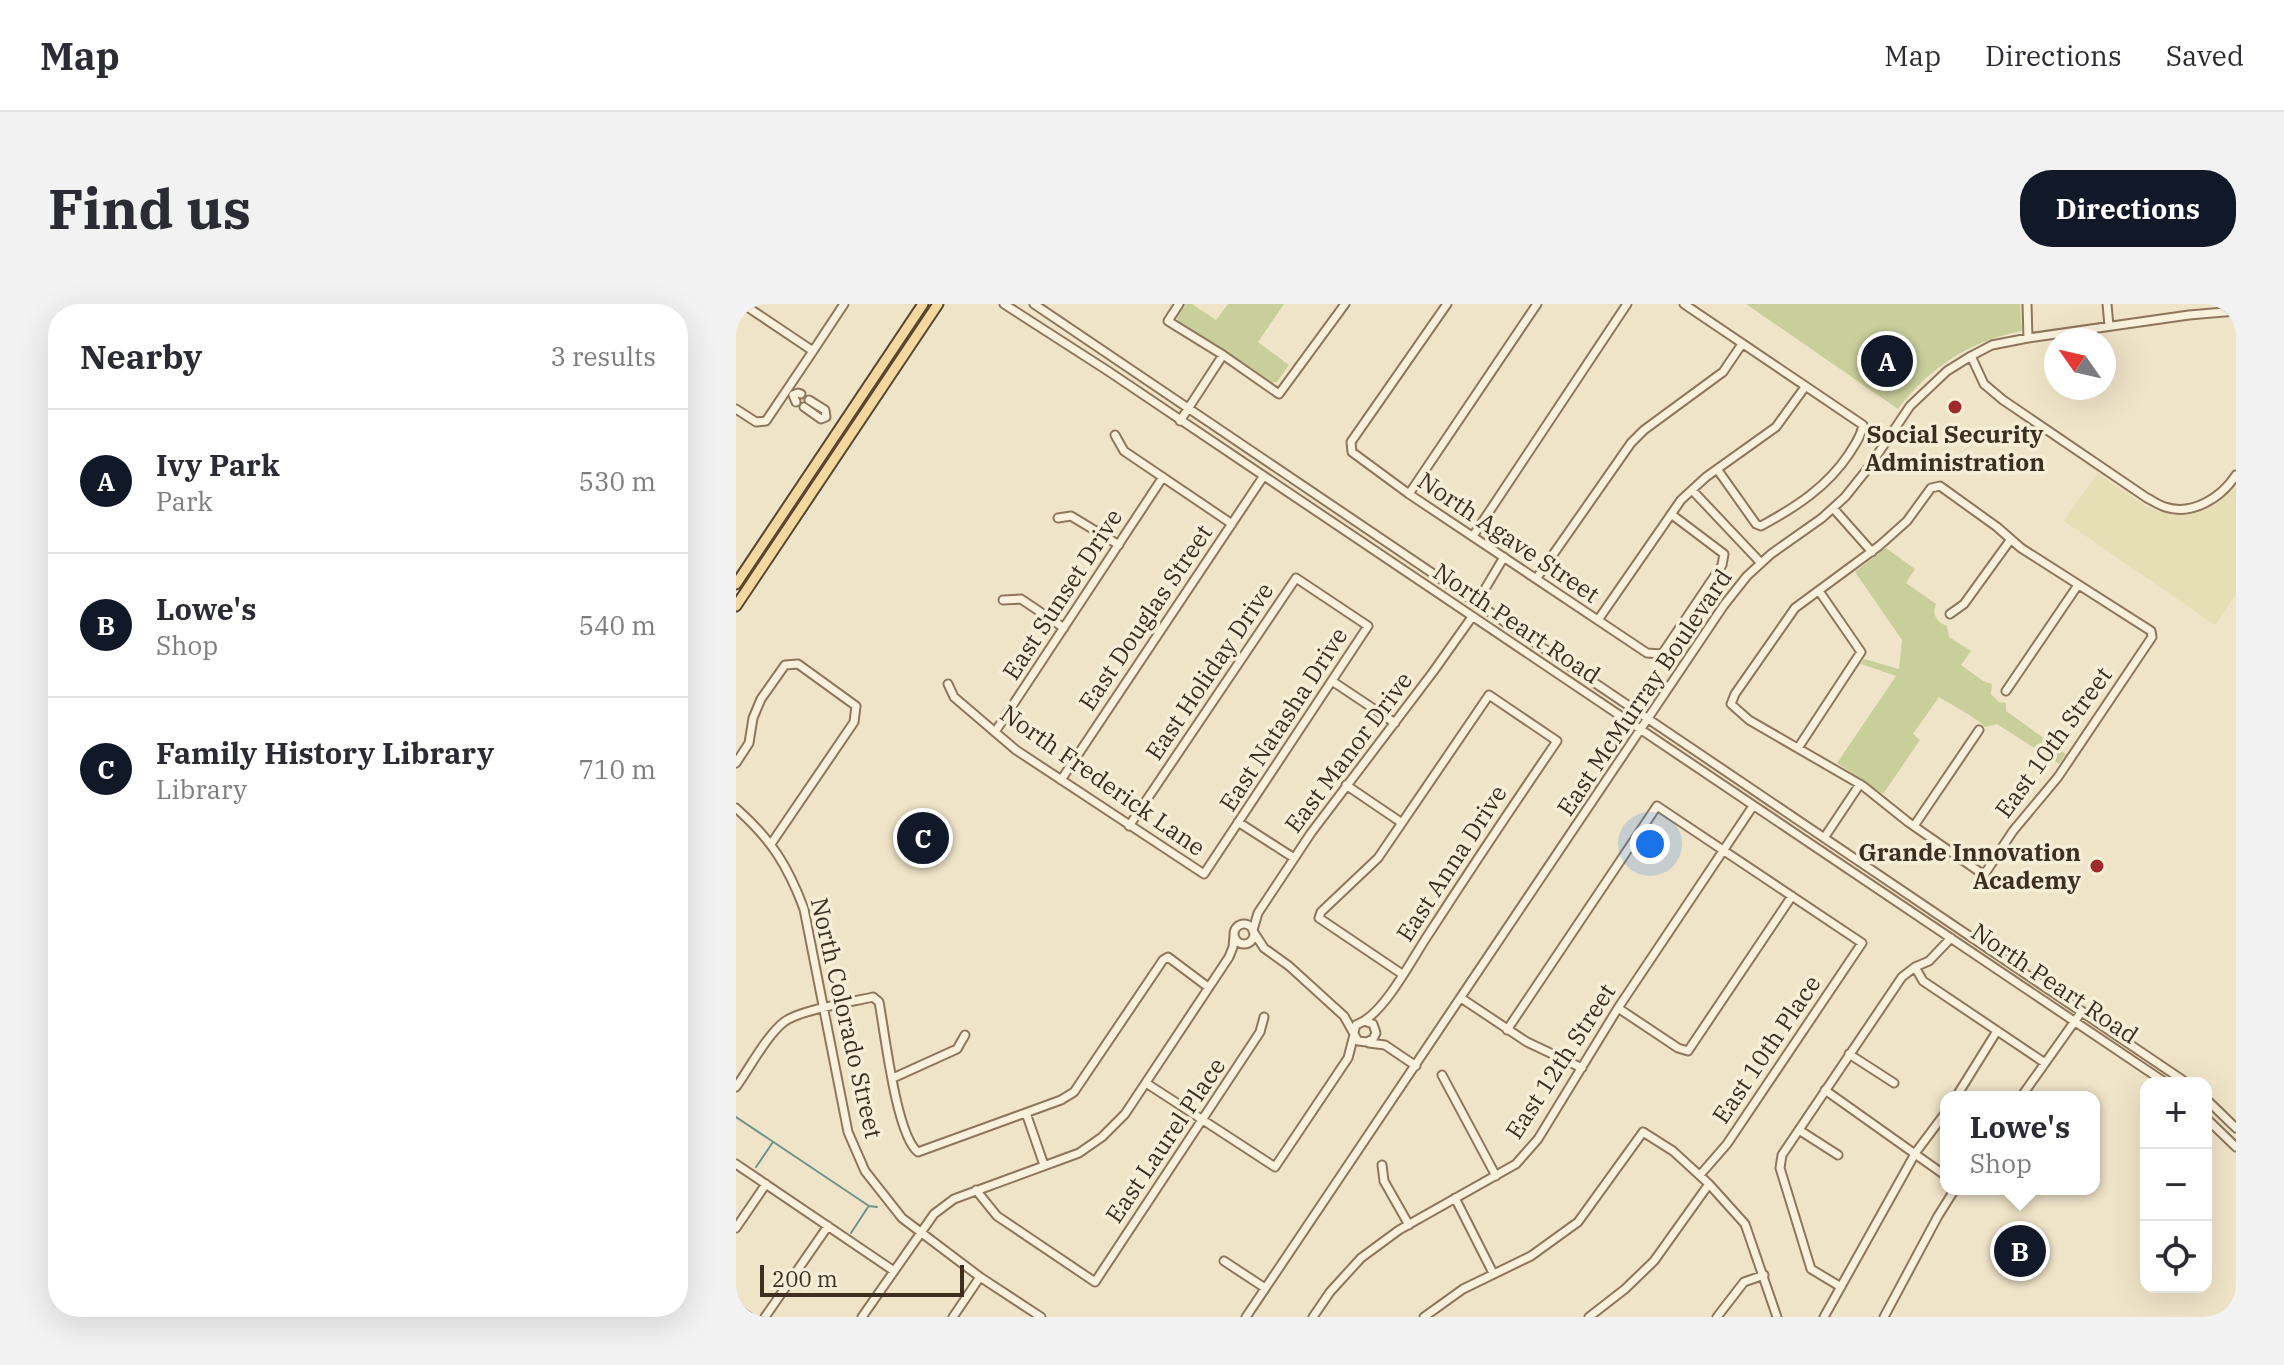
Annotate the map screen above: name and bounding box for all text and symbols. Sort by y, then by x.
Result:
text: Map [40,31,120,80]
text: Map [1884,37,1941,74]
text: Directions [1985,37,2122,74]
text: Saved [2166,37,2244,74]
button: Directions [2020,170,2236,247]
text: Find us [48,172,251,244]
north arrow [2044,328,2116,400]
pin: A [1861,331,1913,391]
text: Nearby [80,334,202,378]
text: 3 results [550,339,656,373]
marker: Social Security Administration [1946,398,1964,416]
place label: Social Security Administration [1865,418,2045,478]
text: Ivy Park [156,445,280,484]
text: A [97,464,115,498]
text: 530 m [578,464,656,498]
street label: North Agave Street [1412,464,1606,610]
text: Park [156,484,213,518]
street label: East Sunset Drive [995,502,1129,686]
street label: East Douglas Street [1071,518,1219,716]
street label: North Peart Road [1427,555,1607,691]
street label: East McMurray Boulevard [1549,562,1739,822]
street label: East Holiday Drive [1138,576,1280,766]
text: Lowe's [156,589,256,628]
text: B [97,608,115,642]
text: 540 m [578,608,656,642]
street label: East Natasha Drive [1212,621,1354,817]
text: Shop [156,628,218,662]
street label: East 10th Street [1987,660,2119,824]
street label: East Manor Drive [1277,665,1419,839]
street label: North Frederick Lane [994,697,1212,863]
text: Family History Library [156,733,494,772]
text: C [97,752,115,786]
text: 710 m [578,752,656,786]
text: Library [156,772,247,806]
street label: East Anna Drive [1388,779,1514,947]
pin: C [897,808,949,868]
your location [1630,824,1670,864]
place label: Grande Innovation Academy [1858,836,2081,896]
marker: Grande Innovation Academy [2088,857,2106,875]
street label: North Colorado Street [804,894,890,1142]
street label: North Peart Road [1965,915,2145,1051]
street label: East 10th Place [1705,969,1827,1129]
street label: East 12th Street [1498,977,1622,1145]
street label: East Laurel Place [1098,1051,1232,1229]
map controls [2140,1077,2212,1293]
button: + [2140,1077,2212,1149]
popup [1940,1091,2100,1195]
text: Lowe's [1970,1107,2070,1146]
text: Shop [1970,1146,2032,1180]
button: − [2140,1149,2212,1221]
pin: B [1994,1221,2046,1281]
button: locate [2140,1221,2212,1293]
scale bar [760,1261,964,1297]
text: 200 m [772,1264,838,1293]

